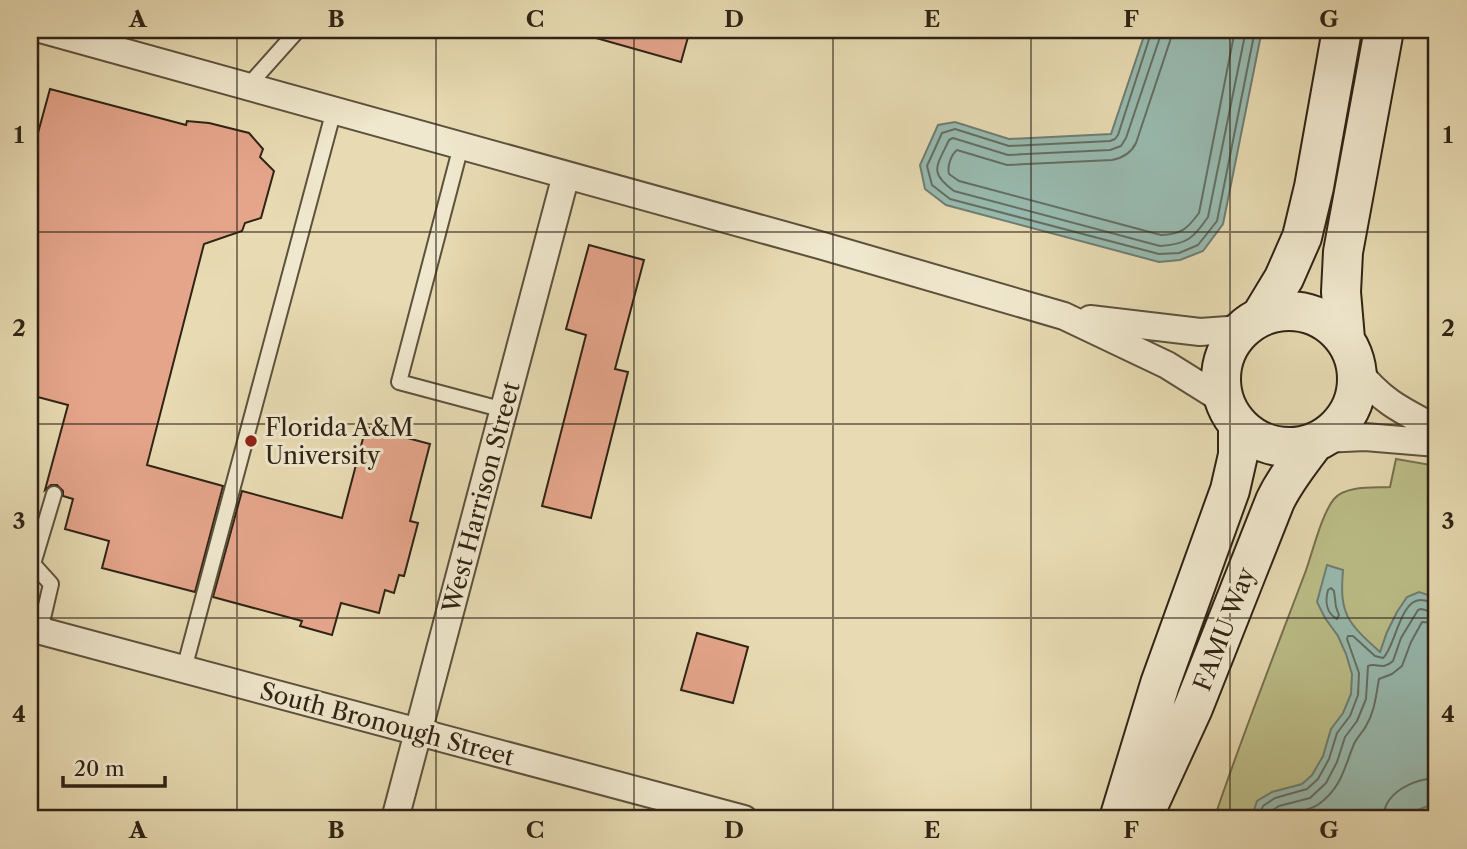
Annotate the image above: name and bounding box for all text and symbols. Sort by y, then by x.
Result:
text: A [128,5,148,33]
text: B [327,5,345,33]
text: C [526,5,544,33]
text: D [724,5,744,33]
text: E [924,5,940,33]
text: F [1123,5,1139,33]
text: G [1319,5,1339,33]
text: 1 [14,121,25,149]
text: 1 [1443,121,1454,149]
text: 2 [12,314,26,342]
text: 2 [1441,314,1455,342]
street label: West Harrison Street [436,378,526,617]
place label: Florida A&M University [265,413,414,470]
marker: Florida A&M University [243,433,259,449]
text: 3 [13,507,26,535]
text: 3 [1442,507,1455,535]
street label: FAMU Way [1187,563,1261,695]
street label: South Bronough Street [257,676,518,772]
text: 4 [12,700,26,728]
text: 4 [1441,700,1455,728]
scale bar [63,744,164,788]
text: 20 m [74,756,125,781]
text: A [128,816,148,844]
text: B [327,816,345,844]
text: C [526,816,544,844]
text: D [724,816,744,844]
text: E [924,816,940,844]
text: F [1123,816,1139,844]
text: G [1319,816,1339,844]

